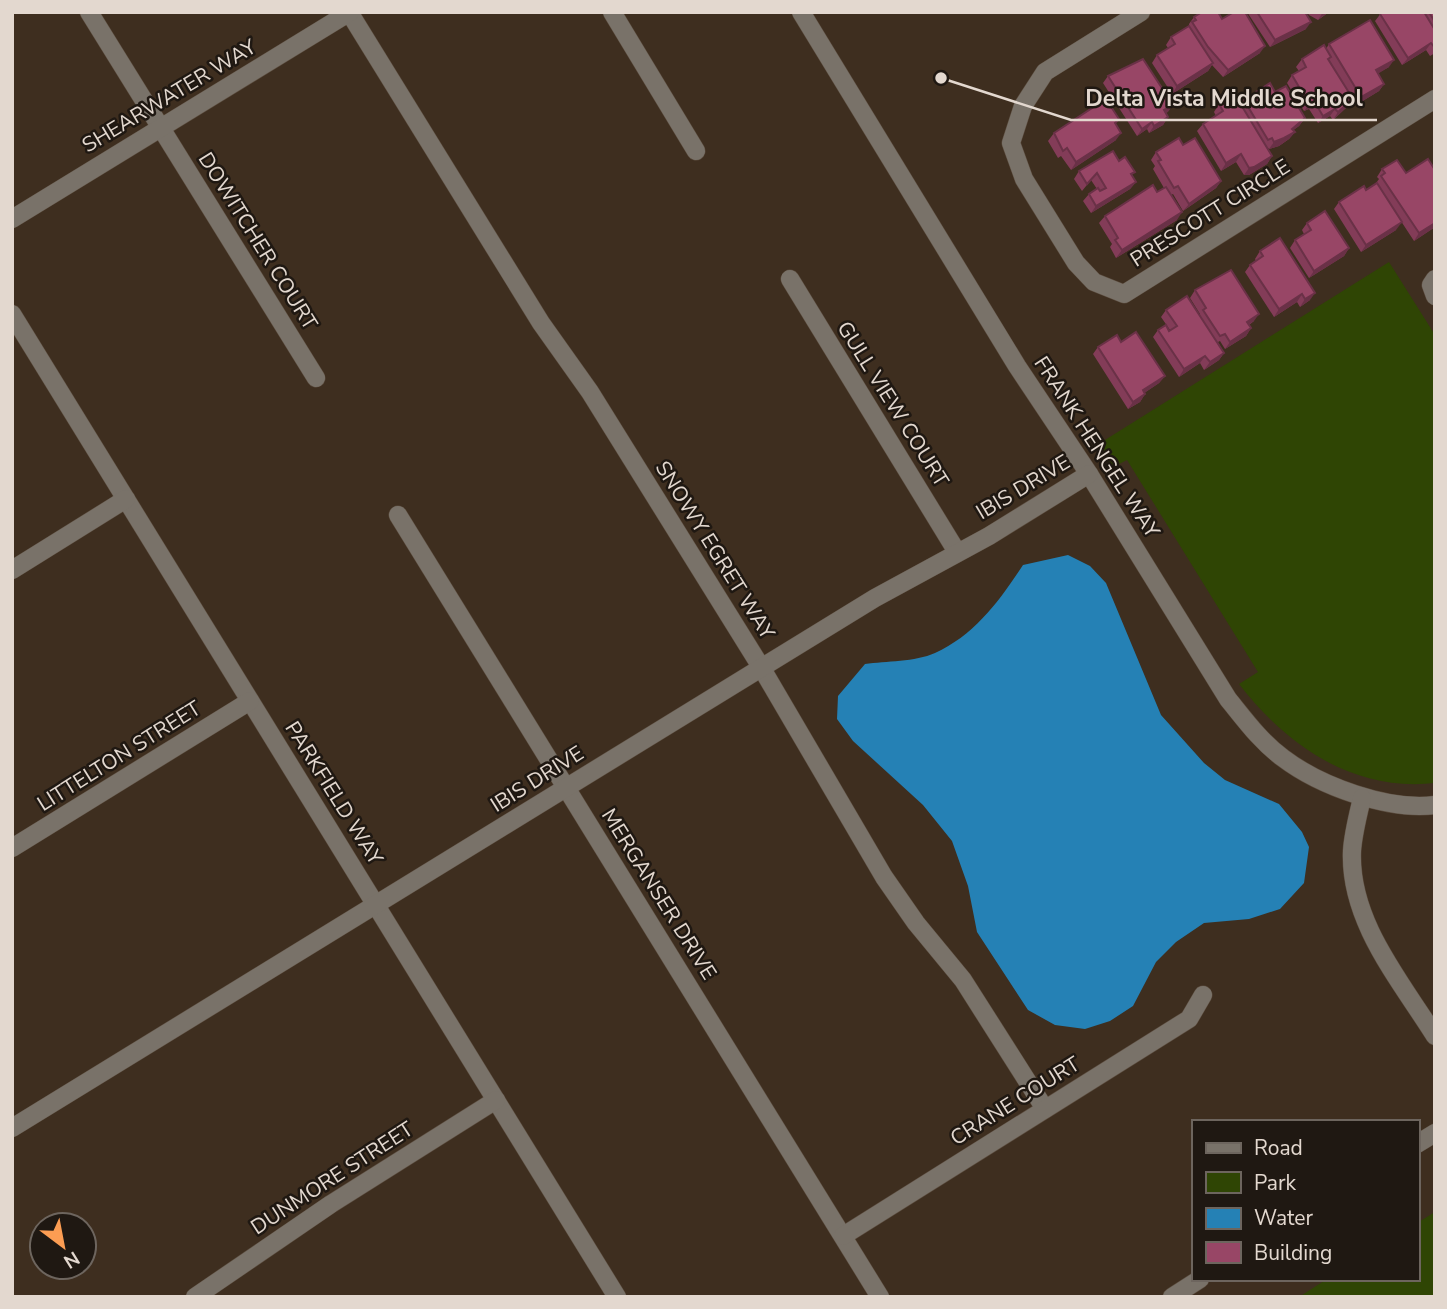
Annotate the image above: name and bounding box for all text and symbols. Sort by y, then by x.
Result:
street label: SHEARWATER WAY [77,33,262,159]
callout: Delta Vista Middle School [1071,76,1377,120]
text: Delta Vista Middle School [1085,83,1363,114]
street label: DOWITCHER COURT [192,147,324,336]
street label: PRESCOTT CIRCLE [1125,153,1295,273]
street label: GULL VIEW COURT [831,316,956,493]
street label: FRANK HENGEL WAY [1028,351,1167,544]
street label: IBIS DRIVE [971,448,1075,526]
street label: SNOWY EGRET WAY [649,456,782,645]
street label: LITTELTON STREET [32,694,207,818]
street label: PARKFIELD WAY [279,716,390,870]
street label: IBIS DRIVE [485,739,589,819]
street label: MERGANSER DRIVE [595,803,723,985]
street label: CRANE COURT [945,1050,1085,1152]
street label: DUNMORE STREET [245,1115,419,1241]
legend [1192,1120,1419,1281]
text: Road [1254,1134,1303,1162]
text: Park [1254,1169,1296,1197]
text: Water [1254,1204,1313,1232]
north arrow [28,1211,98,1281]
text: Building [1254,1239,1332,1267]
text: N [59,1245,84,1274]

